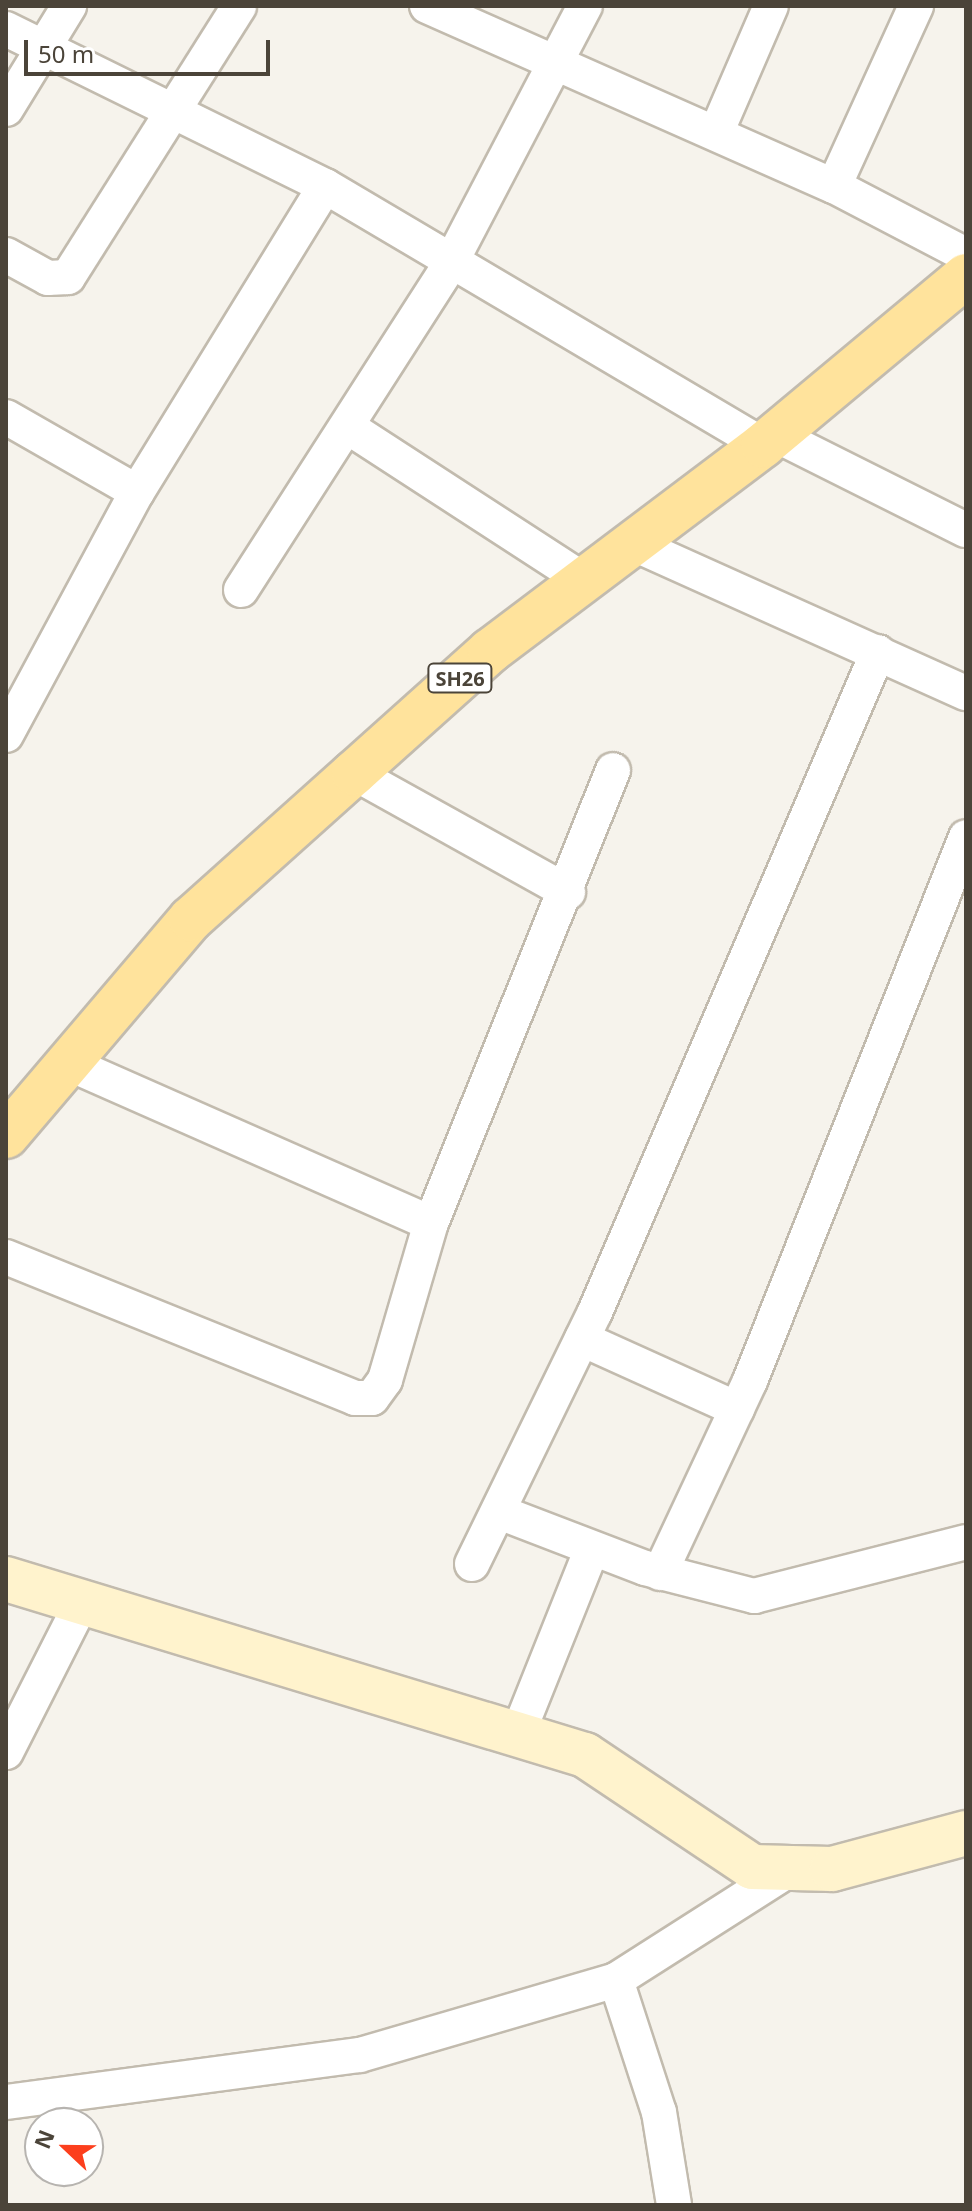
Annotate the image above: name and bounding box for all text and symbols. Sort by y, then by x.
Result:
scale bar [28,24,274,74]
text: 50 m [38,37,94,70]
road number: SH26 [426,662,494,694]
north arrow [24,2107,104,2187]
text: N [26,2125,61,2153]

